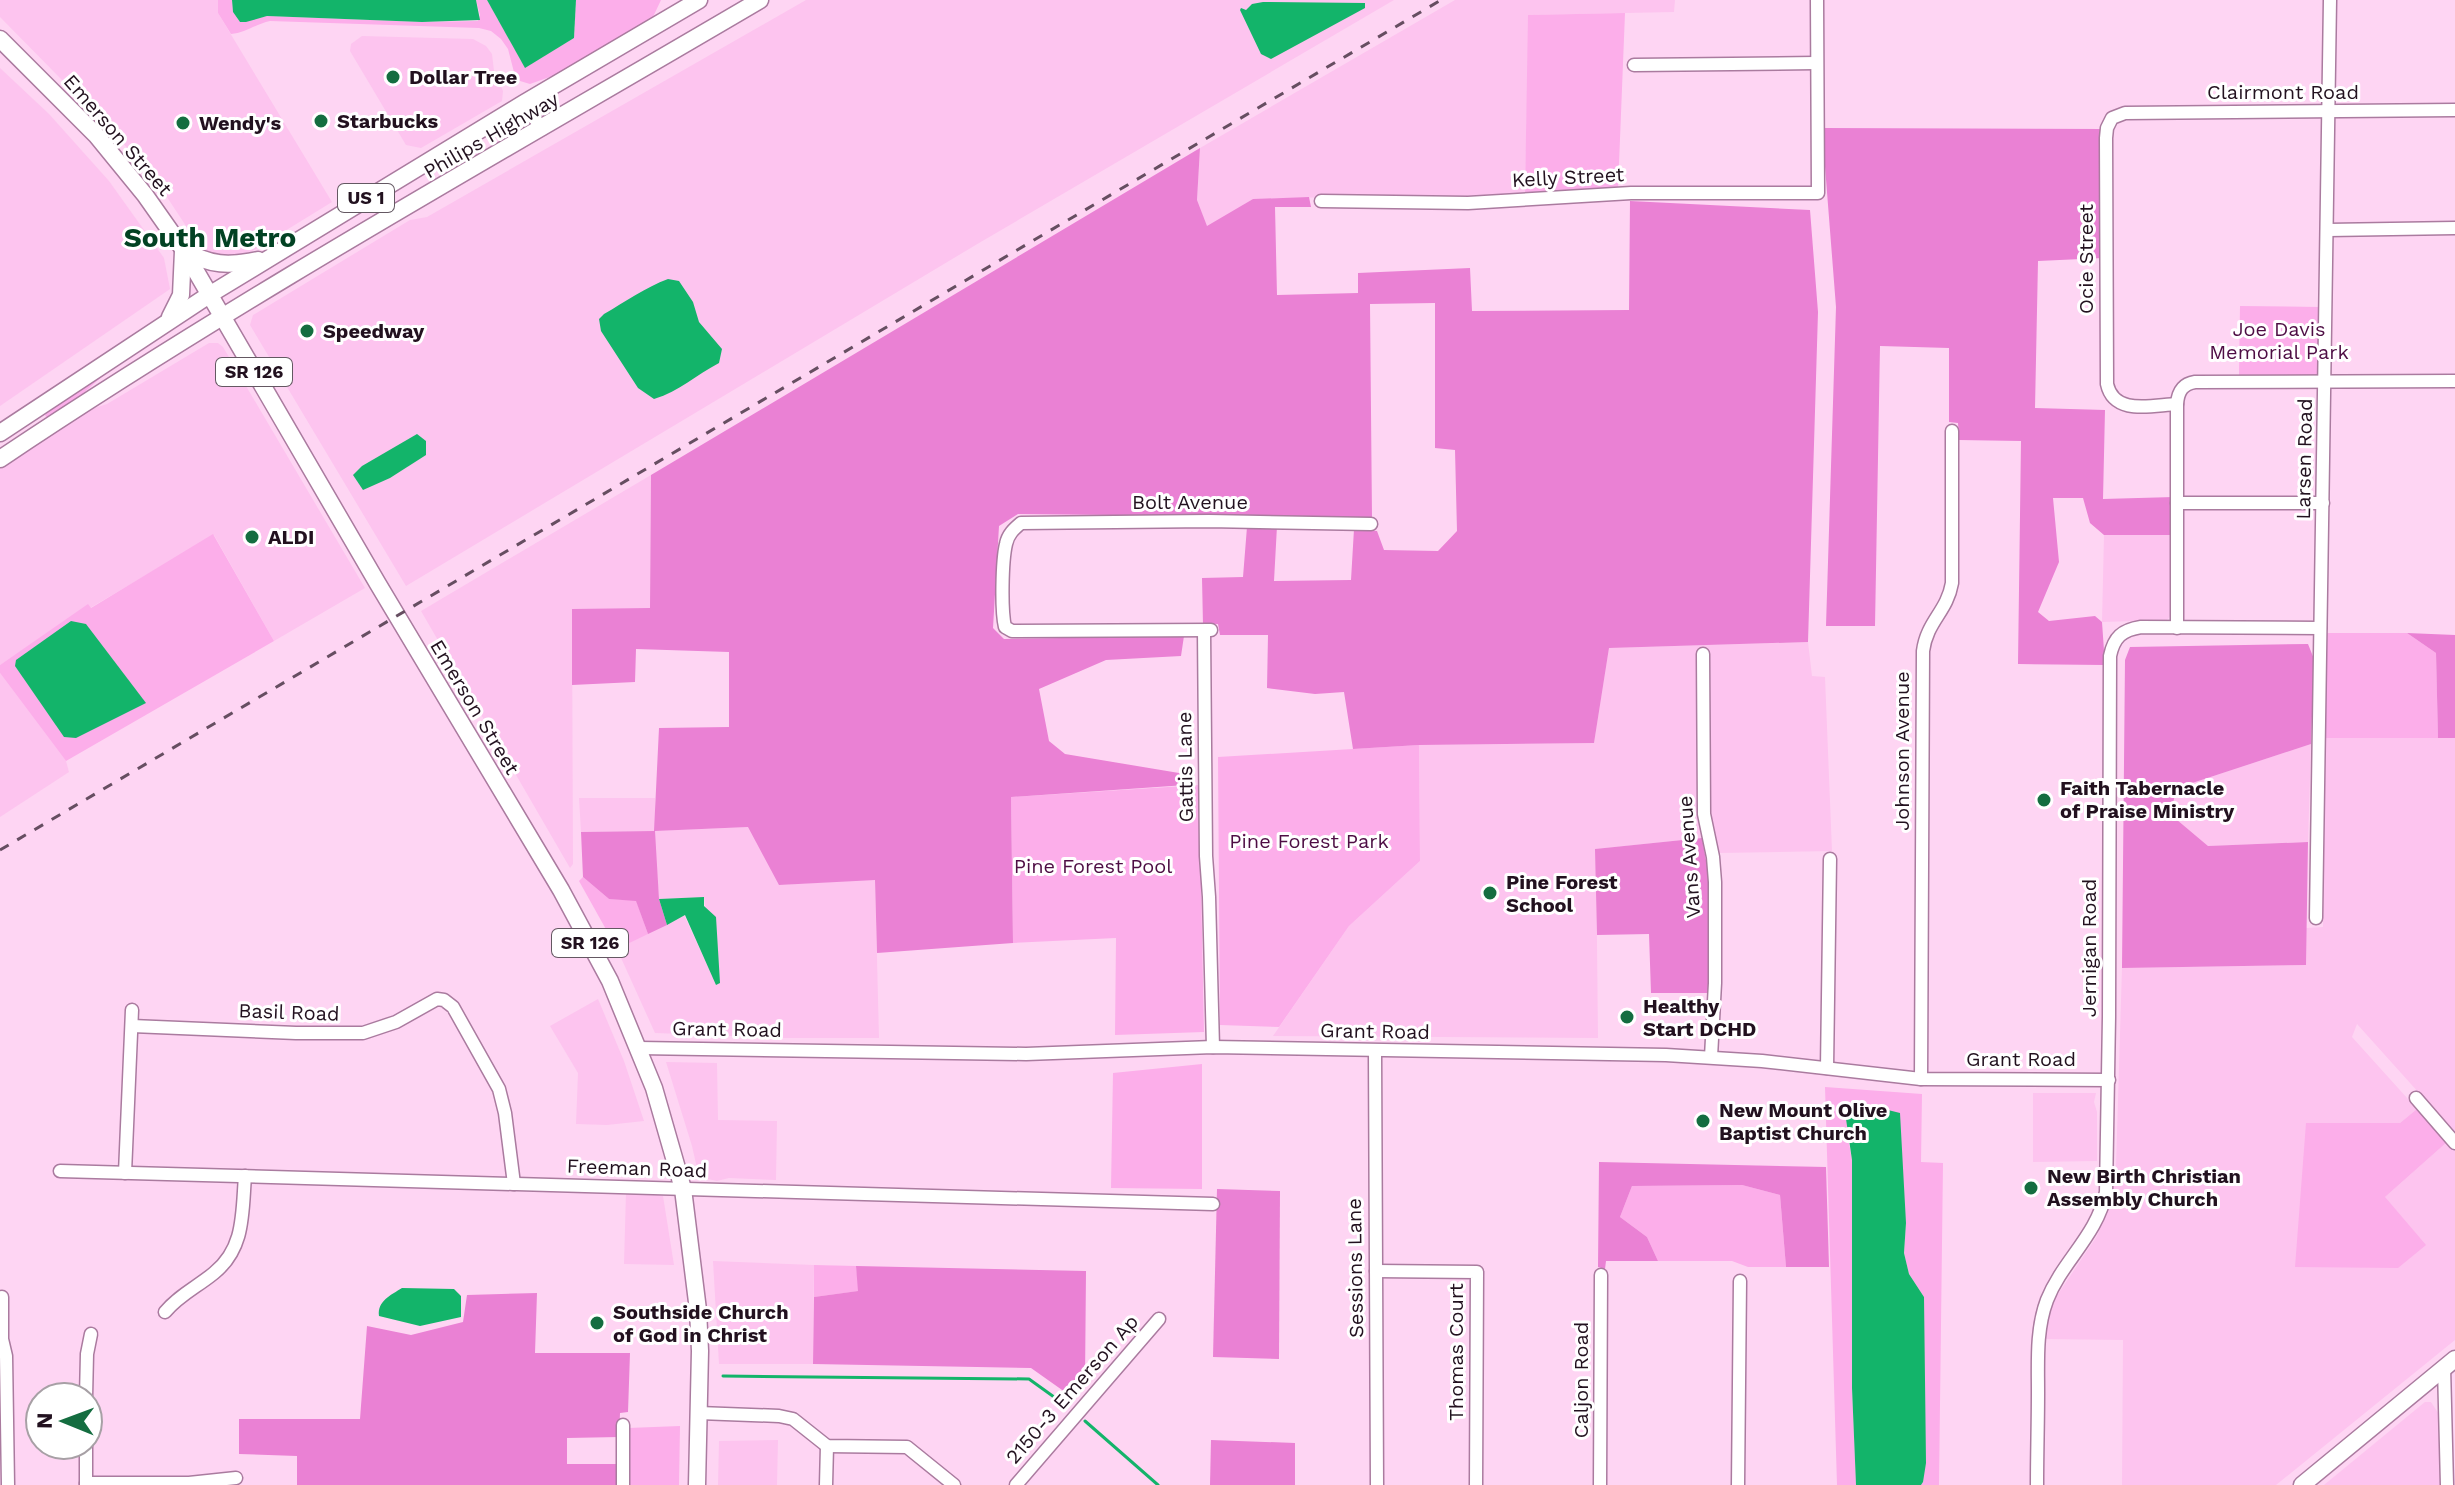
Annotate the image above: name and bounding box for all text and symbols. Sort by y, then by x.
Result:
place label: Dollar Tree [409,65,517,89]
marker: Dollar Tree [384,68,402,86]
street label: Emerson Street [59,69,178,201]
street label: Clairmont Road [2207,80,2359,104]
street label: Philips Highway [419,86,563,183]
place label: Starbucks [337,109,439,133]
place label: Wendy's [199,111,282,135]
marker: Starbucks [312,112,330,130]
marker: Wendy's [174,114,192,132]
street label: Kelly Street [1511,162,1625,192]
road number: US 1 [338,184,394,212]
street label: Ocie Street [2074,203,2098,314]
district label: South Metro [124,221,296,254]
park label: Joe Davis Memorial Park [2209,317,2349,364]
place label: Speedway [323,319,425,343]
marker: Speedway [298,322,316,340]
road number: SR 126 [216,358,292,386]
street label: Larsen Road [2291,398,2317,520]
street label: Bolt Avenue [1132,490,1248,514]
place label: ALDI [268,525,314,549]
marker: ALDI [243,528,261,546]
street label: Emerson Street [425,635,525,779]
street label: Johnson Avenue [1890,671,1914,831]
street label: Gattis Lane [1172,711,1198,823]
place label: Faith Tabernacle of Praise Ministry [2060,776,2235,823]
marker: Faith Tabernacle of Praise Ministry [2035,791,2053,809]
street label: Vans Avenue [1673,795,1705,919]
park label: Pine Forest Park [1229,829,1389,853]
park label: Pine Forest Pool [1014,854,1172,878]
place label: Pine Forest School [1506,870,1618,917]
street label: Jernigan Road [2077,879,2101,1017]
marker: Pine Forest School [1481,884,1499,902]
road number: SR 126 [552,929,628,957]
place label: Healthy Start DCHD [1643,994,1756,1041]
street label: Basil Road [238,998,340,1026]
marker: Healthy Start DCHD [1618,1008,1636,1026]
street label: Grant Road [672,1016,782,1042]
street label: Grant Road [1320,1018,1430,1044]
street label: Grant Road [1966,1047,2076,1071]
place label: New Mount Olive Baptist Church [1719,1098,1887,1145]
marker: New Mount Olive Baptist Church [1694,1112,1712,1130]
street label: Freeman Road [566,1154,708,1182]
place label: New Birth Christian Assembly Church [2047,1164,2241,1211]
marker: New Birth Christian Assembly Church [2022,1179,2040,1197]
street label: Sessions Lane [1342,1198,1368,1338]
street label: Thomas Court [1444,1282,1468,1421]
place label: Southside Church of God in Christ [613,1300,789,1347]
street label: 2150-3 Emerson Ap [1001,1310,1143,1468]
marker: Southside Church of God in Christ [588,1314,606,1332]
street label: Caljon Road [1569,1322,1593,1438]
north arrow [24,1381,104,1461]
text: N [32,1412,57,1429]

